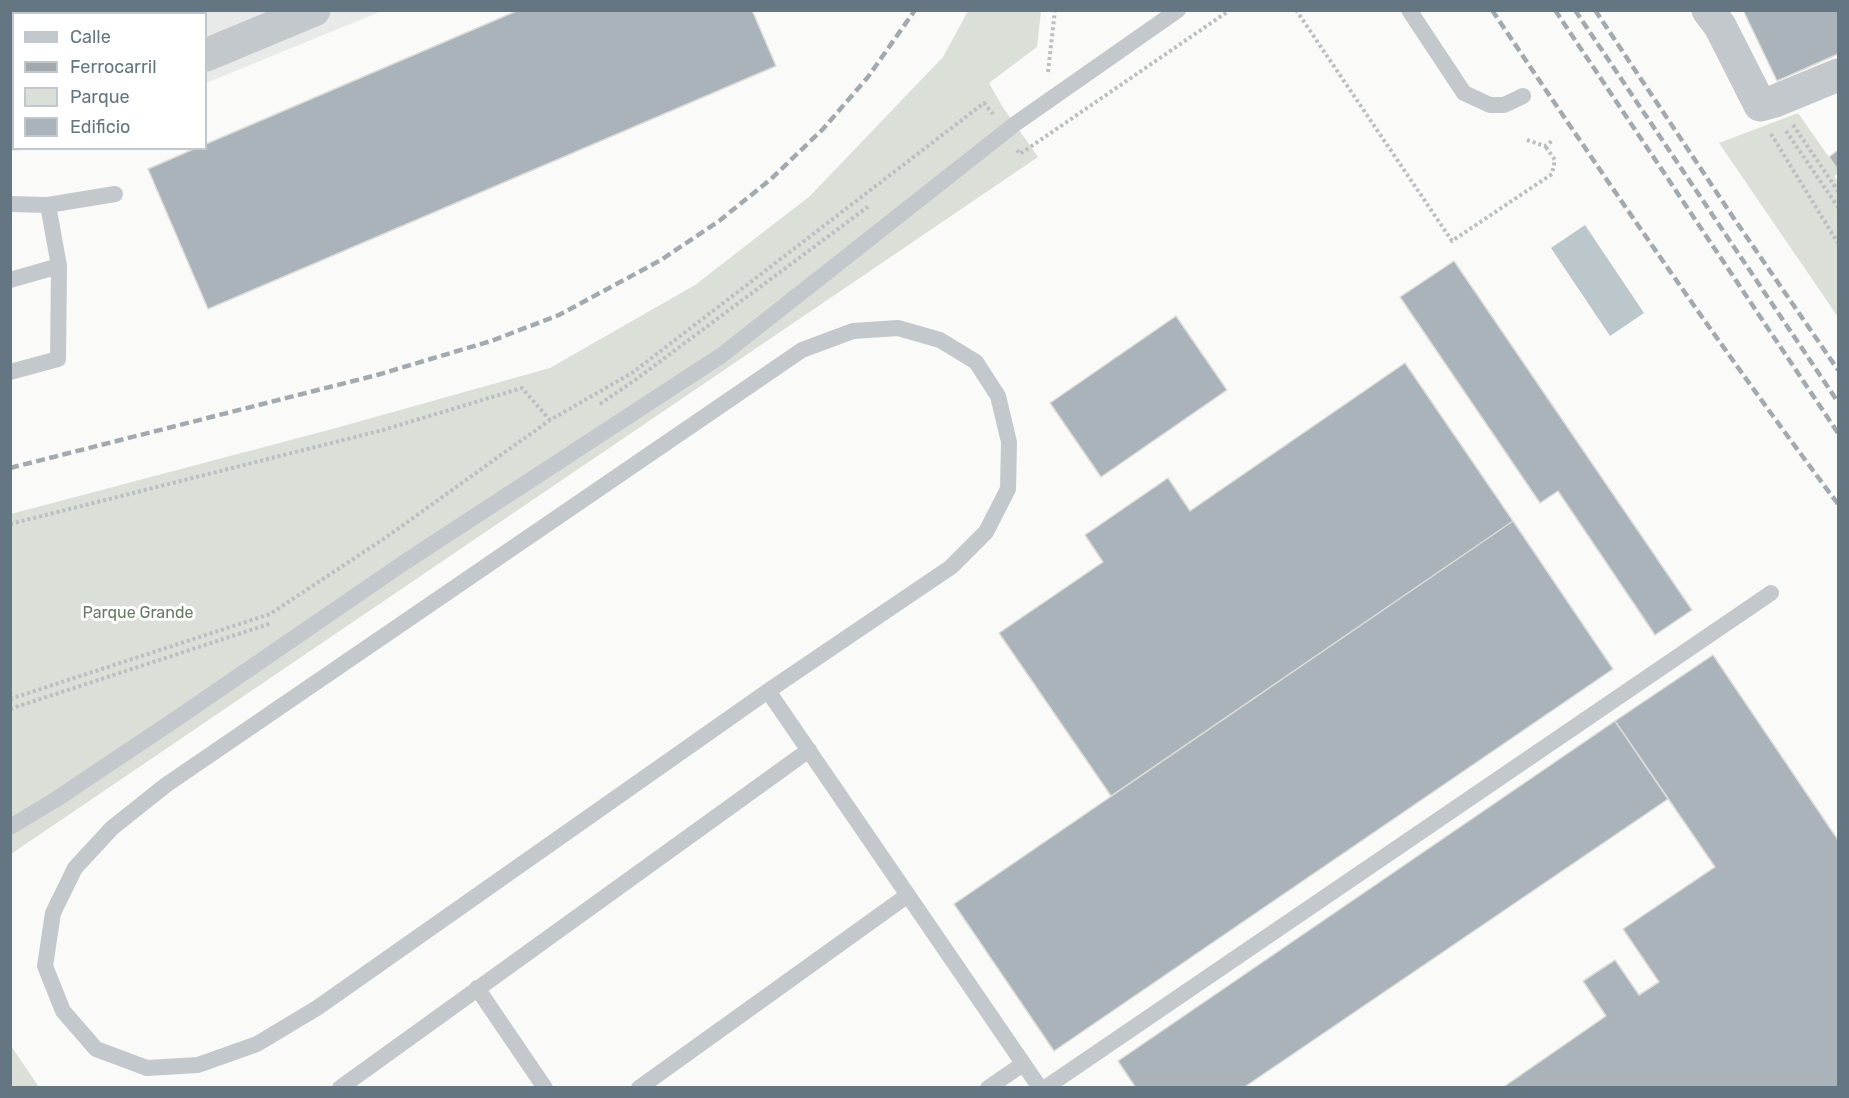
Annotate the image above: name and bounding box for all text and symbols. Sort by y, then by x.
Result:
legend [12,12,207,150]
text: Calle [70,26,111,48]
text: Ferrocarril [70,56,157,78]
text: Parque [70,86,130,108]
text: Edificio [70,116,130,138]
park label: Parque Grande [83,603,193,623]

